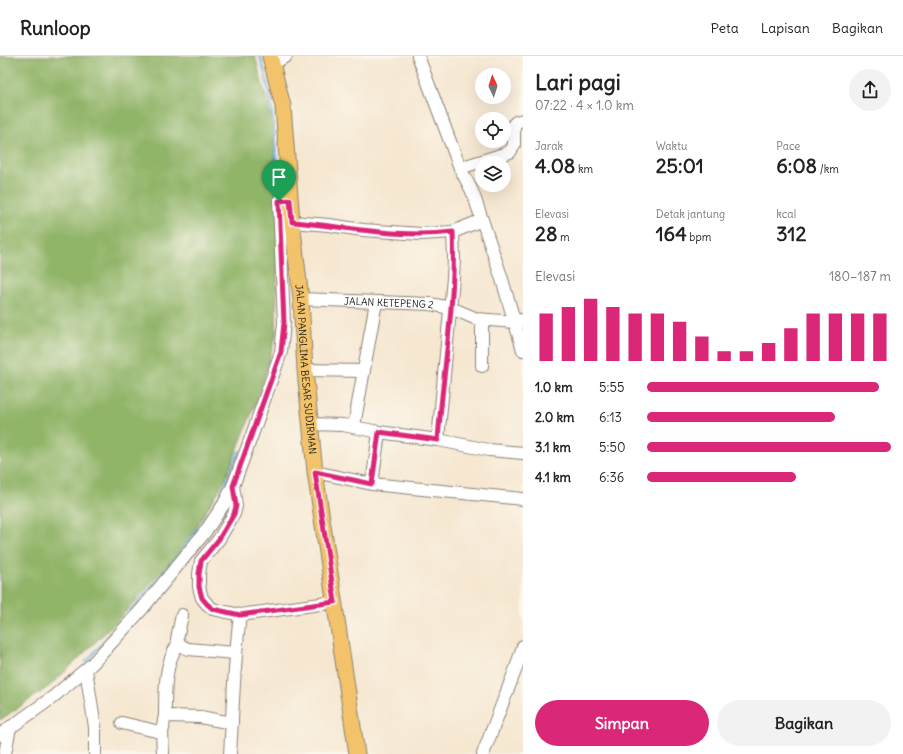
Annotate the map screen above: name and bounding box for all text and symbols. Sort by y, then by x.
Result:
text: Runloop [20,16,91,40]
text: Peta [711,19,739,37]
text: Lapisan [761,19,810,37]
text: Bagikan [832,19,883,37]
north arrow [475,68,511,104]
map controls [475,68,511,192]
text: Lari pagi [535,68,621,96]
button: share [849,69,891,111]
text: 07:22 · 4 × 1.0 km [535,97,634,114]
button: locate [475,112,511,148]
text: Jarak [535,139,563,153]
text: Waktu [656,139,687,153]
text: Pace [776,139,800,153]
text: 4.08 [535,153,575,178]
text: 25:01 [656,153,704,178]
text: 6:08 [776,153,817,178]
button: layers [475,156,511,192]
pin [262,160,296,201]
text: km [575,162,593,176]
text: /km [817,162,839,176]
icon: arrive [268,166,290,188]
text: Elevasi [535,207,569,221]
text: Detak jantung [656,207,725,221]
text: kcal [776,207,796,221]
text: 28 [535,221,557,246]
text: 164 [656,221,687,246]
text: 312 [776,221,806,246]
text: m [557,230,570,244]
text: bpm [687,230,711,244]
text: Elevasi [535,268,575,285]
text: 180–187 m [829,268,891,285]
street label: JALAN PANGLIMA BESAR SUDIRMAN [293,284,320,455]
street label: JALAN KETEPENG 2 [344,294,435,311]
text: 1.0 km [535,379,573,396]
text: 5:55 [599,379,624,396]
text: 2.0 km [535,409,575,426]
text: 6:13 [599,409,622,426]
text: 3.1 km [535,439,571,456]
text: 5:50 [599,439,625,456]
text: 4.1 km [535,469,571,486]
text: 6:36 [599,469,624,486]
button: Simpan [535,700,709,746]
button: Bagikan [717,700,891,746]

